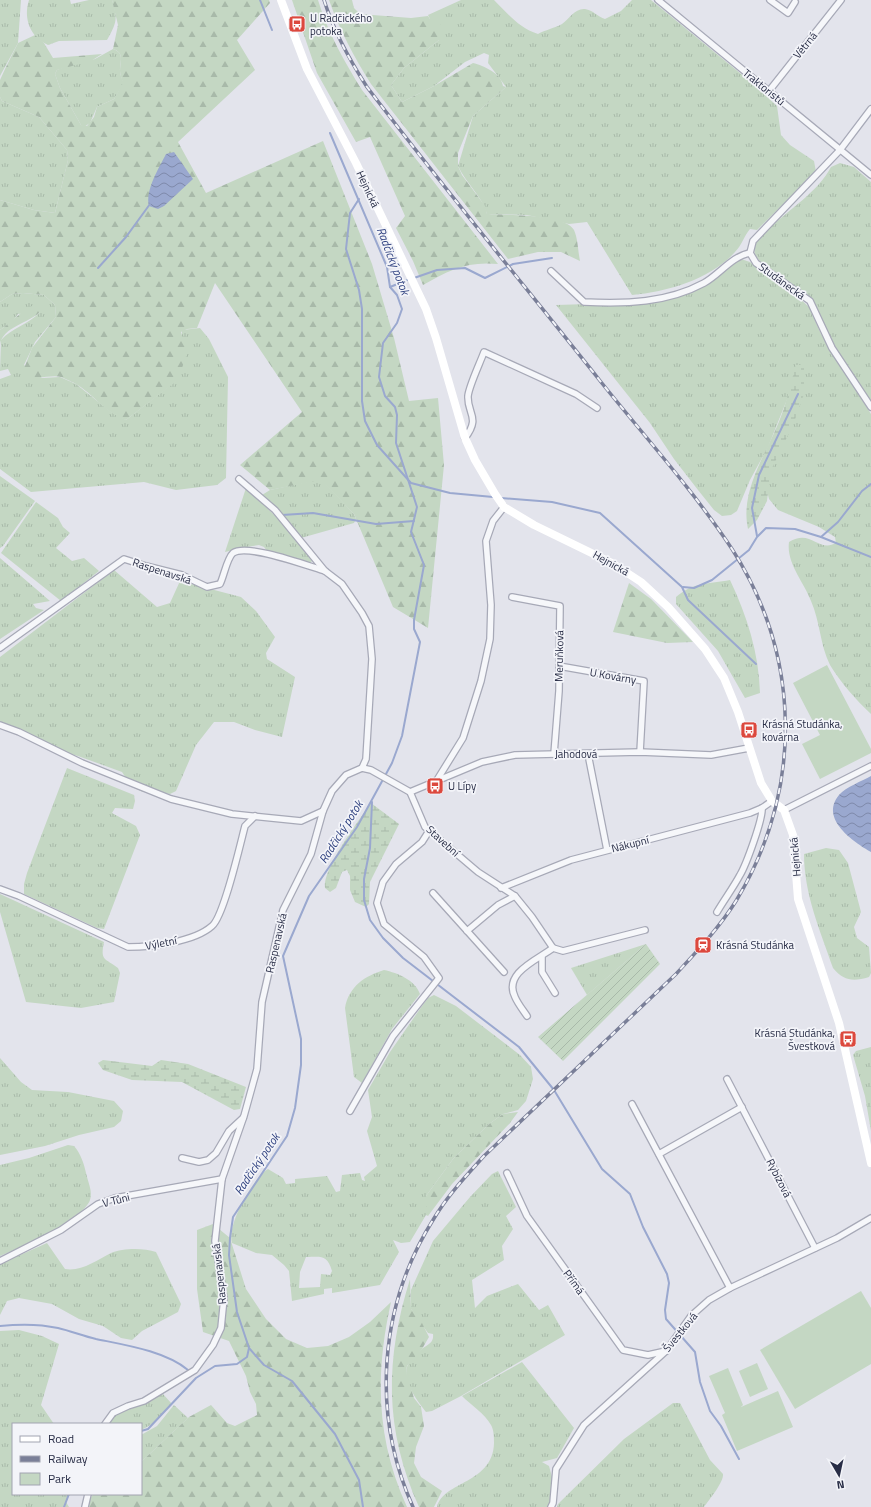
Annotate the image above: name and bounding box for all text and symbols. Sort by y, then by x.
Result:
place label: U Radčického potoka [310,10,372,39]
bus stop icon: U Radčického potoka [287,14,307,34]
street label: Větrná [789,28,821,62]
street label: Traktoristů [739,65,789,109]
street label: Hejnická [352,168,384,211]
water label: Radčický potok [372,224,416,299]
street label: Studánecká [755,259,809,304]
street label: Hejnická [590,547,632,580]
street label: Raspenavská [130,554,194,588]
street label: Meruňková [551,629,567,682]
street label: U Kovárny [588,664,638,688]
place label: Krásná Studánka, kovárna [762,716,843,745]
bus stop icon: Krásná Studánka, kovárna [739,720,759,740]
street label: Jahodová [555,746,598,762]
bus stop icon: U Lípy [425,776,445,796]
place label: U Lípy [448,778,477,794]
water label: Radčický potok [314,795,368,867]
street label: Stavební [423,822,464,861]
street label: Nákupní [610,831,652,856]
street label: Hejnická [785,836,805,877]
street label: Raspenavská [261,911,291,975]
street label: Výletní [144,932,180,954]
station icon: Krásná Studánka [693,935,713,955]
place label: Krásná Studánka [716,937,795,953]
place label: Krásná Studánka, Švestková [755,1025,835,1054]
bus stop icon: Krásná Studánka, Švestková [838,1029,858,1049]
water label: Radčický potok [229,1127,285,1199]
street label: Rybízová [762,1156,796,1201]
street label: V Tůni [101,1189,131,1211]
street label: Raspenavská [208,1242,230,1305]
street label: Přímá [559,1266,589,1298]
street label: Švestková [659,1308,701,1355]
legend [12,1423,142,1495]
text: Road [48,1429,74,1448]
text: Railway [48,1449,88,1468]
north arrow [819,1455,859,1495]
text: Park [48,1469,71,1488]
text: N [836,1476,846,1493]

